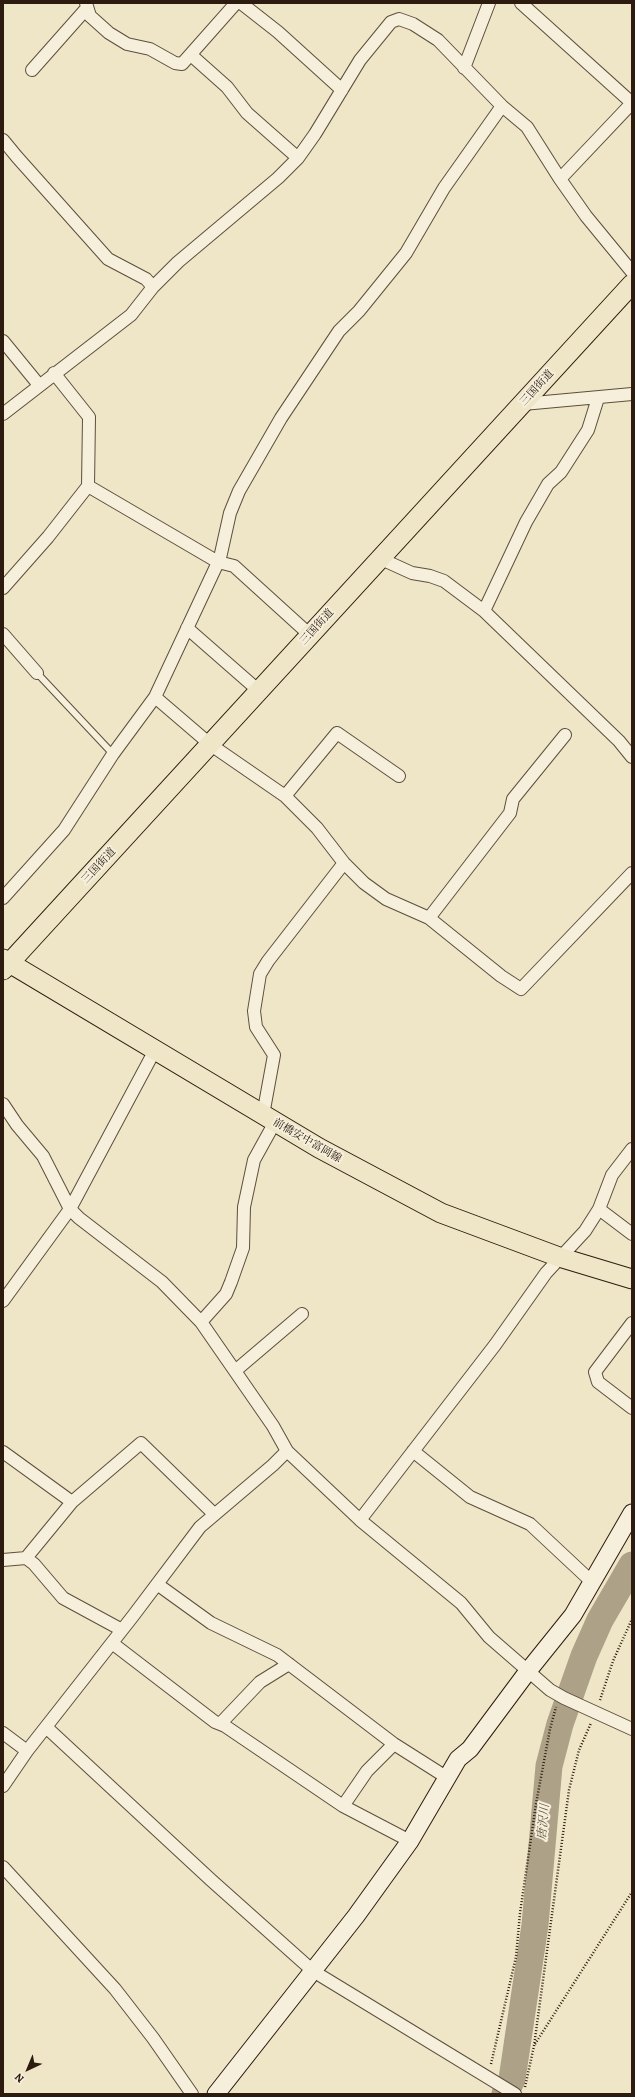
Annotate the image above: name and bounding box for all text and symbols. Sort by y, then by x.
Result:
street label: 三国街道 [517,367,557,409]
street label: 三国街道 [297,606,337,648]
street label: 三国街道 [79,845,119,887]
street label: 前橋安中富岡線 [270,1116,344,1166]
water label: 唐沢川 [535,1803,553,1841]
north arrow [8,2049,48,2089]
text: N [11,2070,27,2086]

